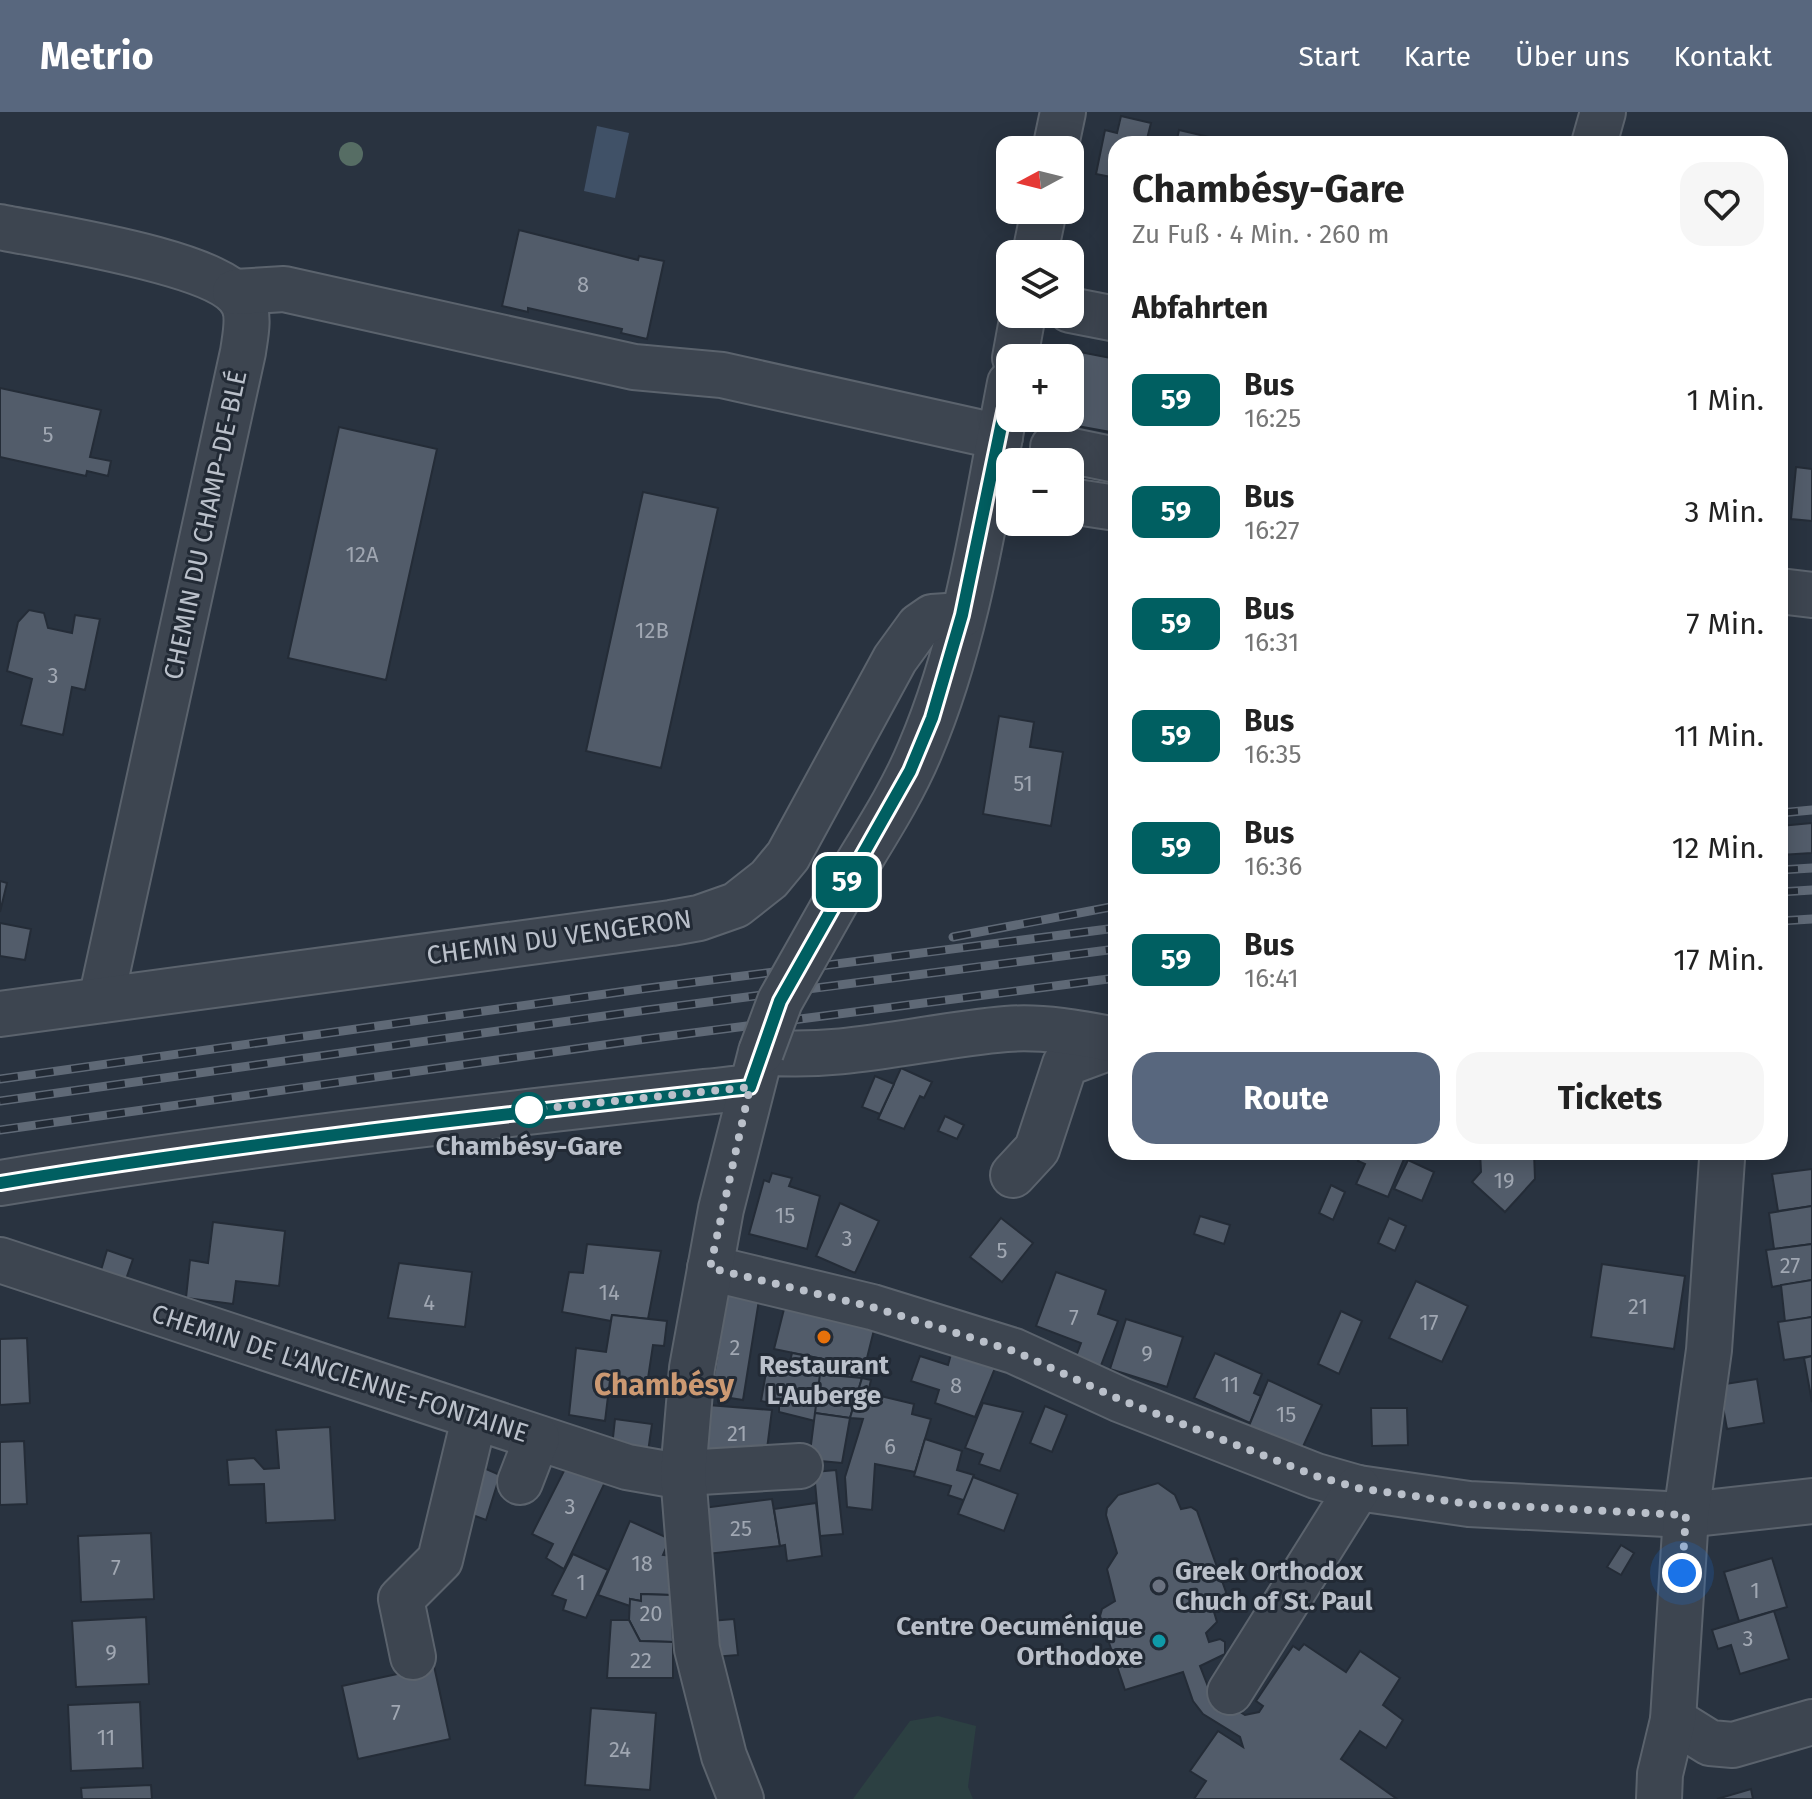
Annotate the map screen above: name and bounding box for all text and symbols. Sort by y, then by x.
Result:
text: Metrio [40,33,154,79]
text: Start [1298,40,1360,73]
text: Karte [1404,40,1471,73]
text: Über uns [1515,40,1630,73]
text: Kontakt [1674,40,1772,73]
north arrow [996,136,1084,224]
map controls [996,136,1084,536]
button: heart [1680,162,1764,246]
text: Chambésy-Gare [1132,166,1405,212]
text: Zu Fuß · 4 Min. · 260 m [1132,219,1390,250]
button: layers [996,240,1084,328]
house number: 8 [577,271,589,298]
text: Abfahrten [1132,290,1268,326]
button: + [996,344,1084,432]
text: Bus [1244,367,1294,403]
street label: CHEMIN DU CHAMP-DE-BLÉ [158,368,253,683]
text: 1 Min. [1686,382,1764,418]
text: 59 [1161,383,1191,416]
text: 16:25 [1244,403,1301,434]
house number: 5 [42,421,54,448]
button: − [996,448,1084,536]
text: Bus [1244,479,1294,515]
text: 3 Min. [1685,494,1764,530]
text: 59 [1161,495,1191,528]
text: 16:27 [1244,515,1300,546]
house number: 12A [345,541,379,568]
text: Bus [1244,591,1294,627]
text: 7 Min. [1686,606,1764,642]
text: 59 [1161,607,1191,640]
house number: 12B [635,617,669,644]
text: 16:31 [1244,627,1299,658]
house number: 3 [48,662,58,689]
text: Bus [1244,703,1294,739]
text: 11 Min. [1674,718,1764,754]
text: 59 [1161,719,1191,752]
text: 16:35 [1244,739,1302,770]
house number: 51 [1013,770,1033,797]
text: Bus [1244,815,1294,851]
text: 12 Min. [1672,830,1764,866]
text: 59 [1161,831,1191,864]
text: 16:36 [1244,851,1302,882]
line badge: 59 [811,856,883,908]
text: 59 [832,865,862,898]
street label: CHEMIN DU VENGERON [425,904,694,971]
text: Bus [1244,927,1294,963]
text: 17 Min. [1673,942,1764,978]
text: 59 [1161,943,1191,976]
text: 16:41 [1244,963,1299,994]
button: Route [1132,1052,1440,1144]
button: Tickets [1456,1052,1764,1144]
marker: Chambésy-Gare [512,1093,546,1127]
place label: Chambésy-Gare [436,1131,622,1162]
house number: 19 [1493,1167,1515,1194]
house number: 15 [775,1202,795,1229]
house number: 3 [842,1225,852,1252]
house number: 5 [996,1237,1008,1264]
house number: 27 [1780,1252,1800,1279]
house number: 14 [598,1279,620,1306]
house number: 4 [423,1289,435,1316]
house number: 21 [1628,1293,1648,1320]
street label: CHEMIN DE L'ANCIENNE-FONTAINE [148,1298,532,1449]
house number: 7 [1069,1304,1079,1331]
house number: 17 [1419,1309,1439,1336]
marker: Restaurant L'Auberge [815,1328,833,1346]
house number: 2 [730,1334,740,1361]
house number: 9 [1141,1340,1153,1367]
place label: Restaurant L'Auberge [759,1350,890,1411]
district label: Chambésy [594,1367,734,1403]
house number: 11 [1221,1371,1239,1398]
house number: 8 [950,1372,962,1399]
house number: 15 [1276,1401,1296,1428]
house number: 21 [727,1420,747,1447]
house number: 6 [884,1433,896,1460]
house number: 3 [565,1493,575,1520]
house number: 25 [730,1515,752,1542]
house number: 18 [631,1550,653,1577]
your location [1662,1553,1702,1593]
house number: 7 [111,1554,121,1581]
place label: Greek Orthodox Chuch of St. Paul [1175,1556,1373,1617]
house number: 1 [576,1569,586,1596]
marker: Greek Orthodox Chuch of St. Paul [1150,1577,1168,1595]
house number: 1 [1750,1577,1760,1604]
house number: 20 [639,1600,663,1627]
place label: Centre Oecuménique Orthodoxe [896,1611,1143,1672]
house number: 3 [1743,1625,1753,1652]
marker: Centre Oecuménique Orthodoxe [1150,1632,1168,1650]
house number: 9 [105,1639,117,1666]
house number: 22 [630,1647,652,1674]
house number: 7 [391,1699,401,1726]
house number: 11 [97,1724,115,1751]
house number: 24 [609,1736,631,1763]

